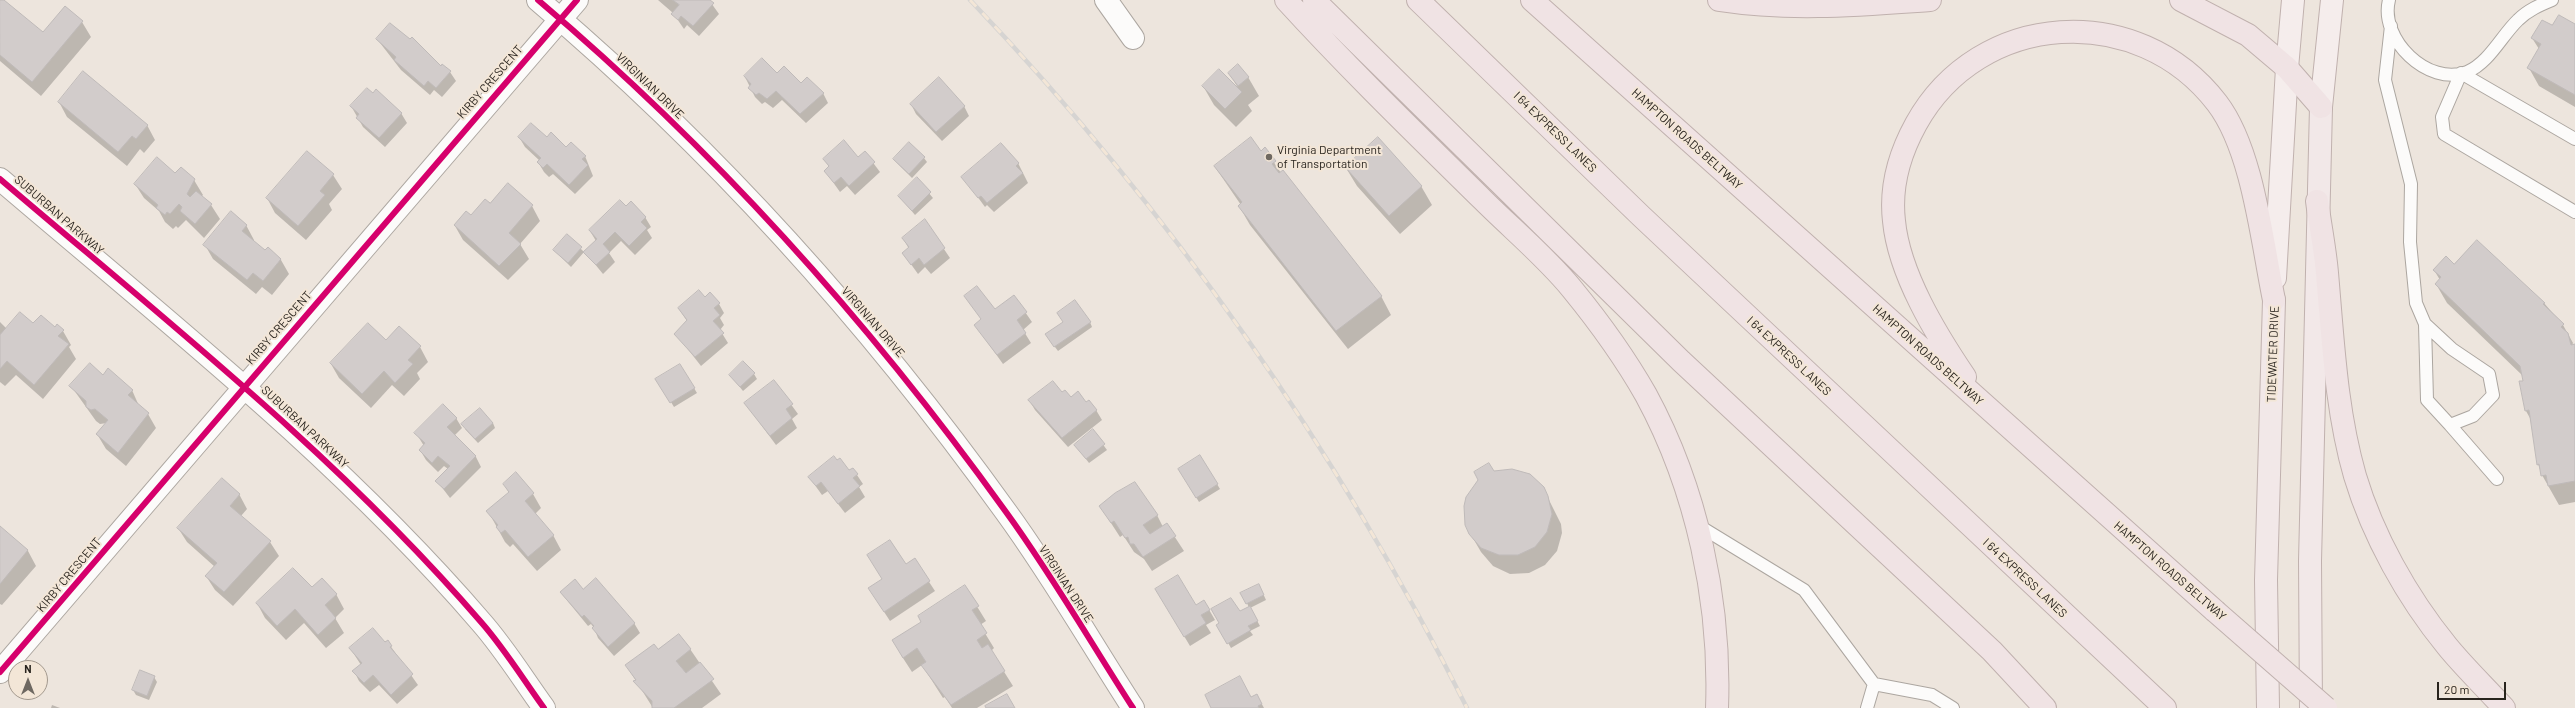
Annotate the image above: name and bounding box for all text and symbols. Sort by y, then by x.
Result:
street label: KIRBY CRESCENT [454,42,526,122]
street label: VIRGINIAN DRIVE [613,50,687,122]
street label: HAMPTON ROADS BELTWAY [1629,85,1745,193]
street label: I 64 EXPRESS LANES [1510,89,1600,175]
place label: Virginia Department of Transportation [1277,143,1381,171]
marker: Virginia Department of Transportation [1264,152,1274,162]
street label: SUBURBAN PARKWAY [11,172,107,258]
street label: VIRGINIAN DRIVE [838,284,908,360]
street label: KIRBY CRESCENT [243,288,315,368]
street label: HAMPTON ROADS BELTWAY [1870,301,1986,409]
street label: TIDEWATER DRIVE [2264,305,2282,403]
street label: I 64 EXPRESS LANES [1744,313,1834,399]
street label: SUBURBAN PARKWAY [258,383,352,471]
street label: HAMPTON ROADS BELTWAY [2111,518,2229,624]
street label: KIRBY CRESCENT [34,535,104,615]
street label: I 64 EXPRESS LANES [1980,535,2070,621]
street label: VIRGINIAN DRIVE [1036,543,1096,625]
north arrow [8,660,48,700]
text: N [24,662,32,675]
scale bar [2439,674,2508,700]
text: 20 m [2444,682,2470,696]

